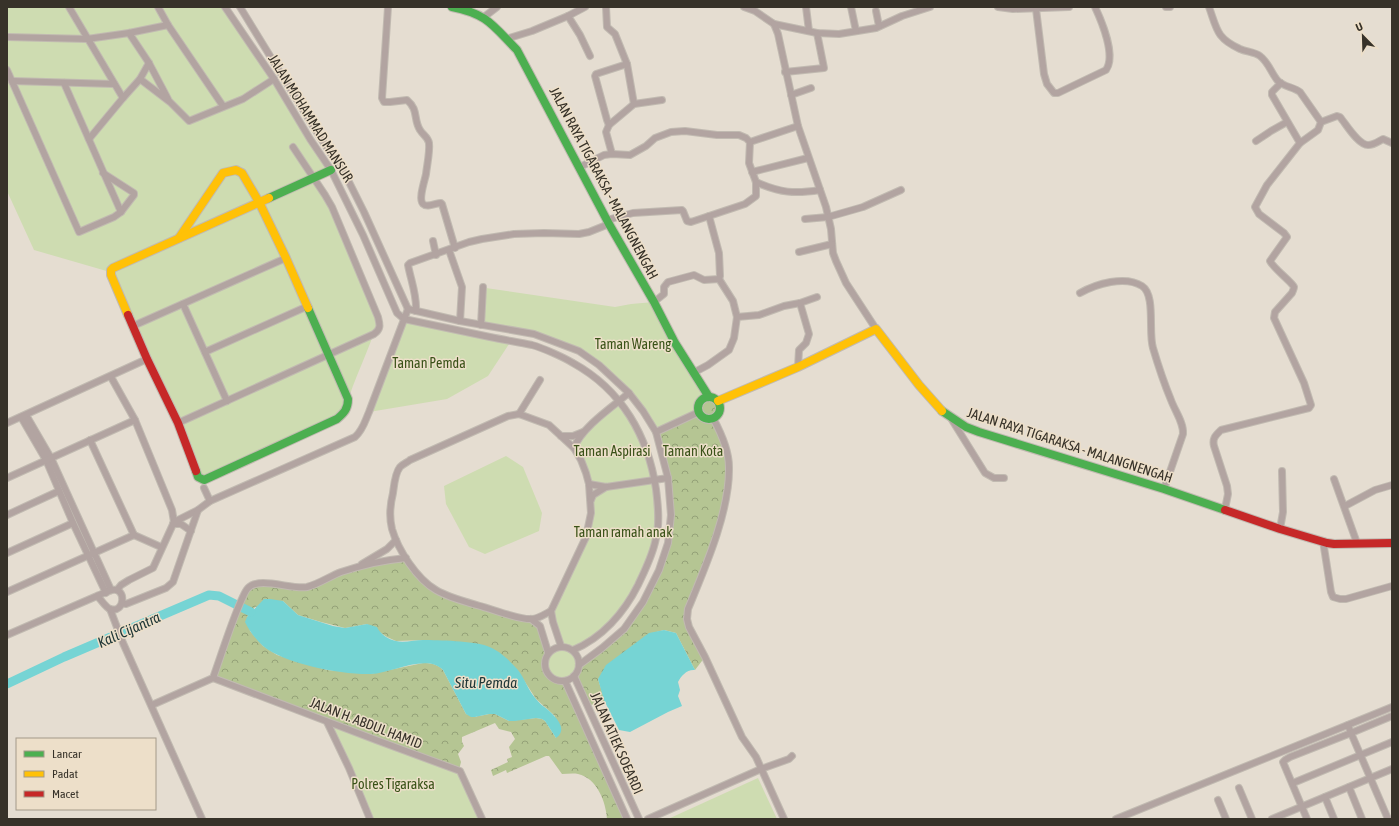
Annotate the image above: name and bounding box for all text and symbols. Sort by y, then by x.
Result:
north arrow [1343,16,1383,56]
text: U [1354,20,1364,34]
street label: JALAN MOHAMMAD MANSUR [265,51,357,185]
street label: JALAN RAYA TIGARAKSA - MALANGNENGAH [546,84,662,282]
park label: Taman Wareng [595,336,671,352]
park label: Taman Pemda [392,355,466,371]
street label: JALAN RAYA TIGARAKSA - MALANGNENGAH [965,404,1175,486]
park label: Taman Aspirasi [573,443,651,459]
park label: Taman Kota [663,443,723,459]
park label: Taman ramah anak [574,524,672,540]
water label: Kali Cijantra [95,608,163,651]
water label: Situ Pemda [454,674,517,691]
street label: JALAN ATIEK SOEARDI [587,690,647,796]
street label: JALAN H. ABDUL HAMID [308,694,425,752]
legend [16,738,156,810]
text: Lancar [52,747,82,761]
text: Padat [52,767,78,781]
park label: Polres Tigaraksa [351,776,435,792]
text: Macet [52,787,80,801]

